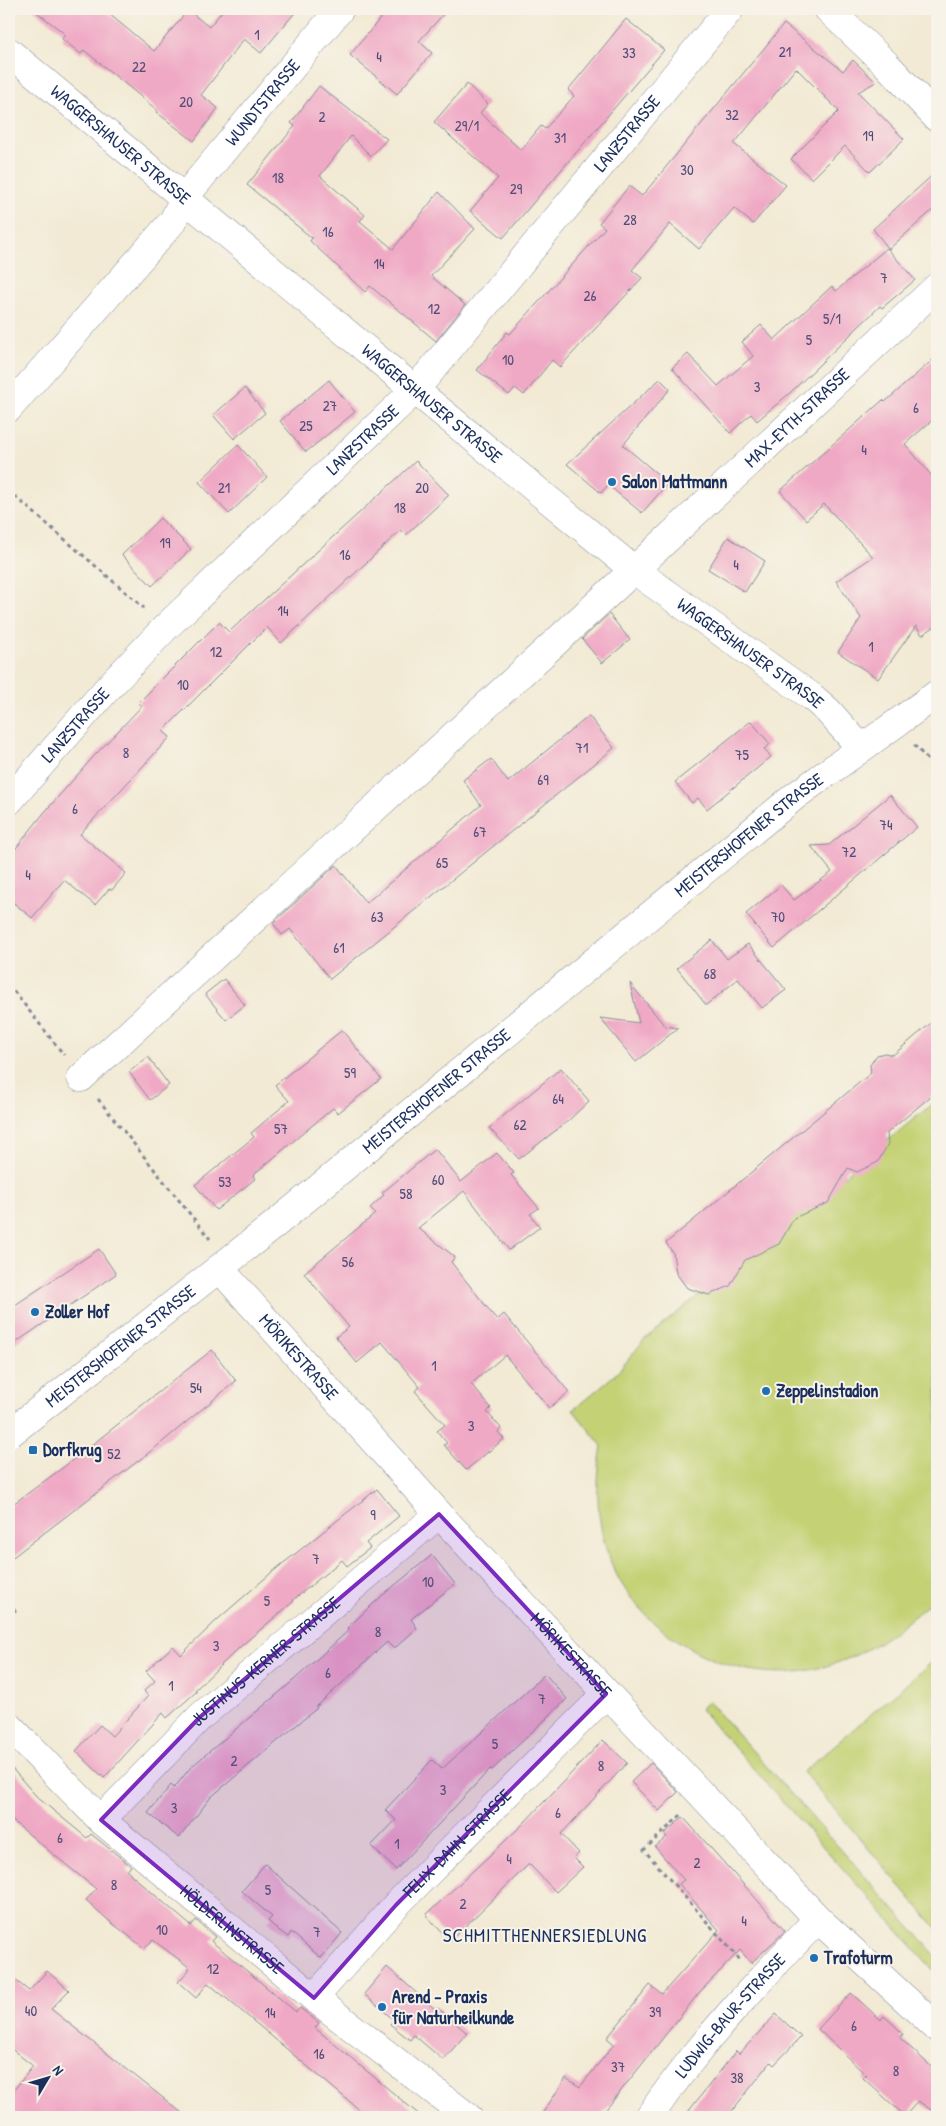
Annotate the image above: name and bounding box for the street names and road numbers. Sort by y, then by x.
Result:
street label: WUNDTSTRASSE [219,53,306,151]
street label: WAGGERSHAUSER STRASSE [45,79,196,210]
street label: LANZSTRASSE [588,90,666,177]
street label: WAGGERSHAUSER STRASSE [357,338,508,469]
street label: MAX-EYTH-STRASSE [738,362,855,473]
street label: LANZSTRASSE [320,398,404,480]
street label: WAGGERSHAUSER STRASSE [672,592,830,714]
street label: LANZSTRASSE [35,682,115,768]
street label: MEISTERSHOFENER STRASSE [669,767,828,903]
street label: MEISTERSHOFENER STRASSE [357,1022,516,1159]
street label: MEISTERSHOFENER STRASSE [40,1278,201,1413]
street label: MÖRIKESTRASSE [253,1308,345,1406]
street label: JUSTINUS-KERNER-STRASSE [185,1590,346,1731]
street label: MÖRIKESTRASSE [525,1607,618,1703]
street label: FELIX-DAHN-STRASSE [396,1783,517,1904]
street label: HÖLDERLINSTRASSE [175,1878,289,1980]
street label: LUDWIG-BAUR-STRASSE [669,1947,791,2083]

